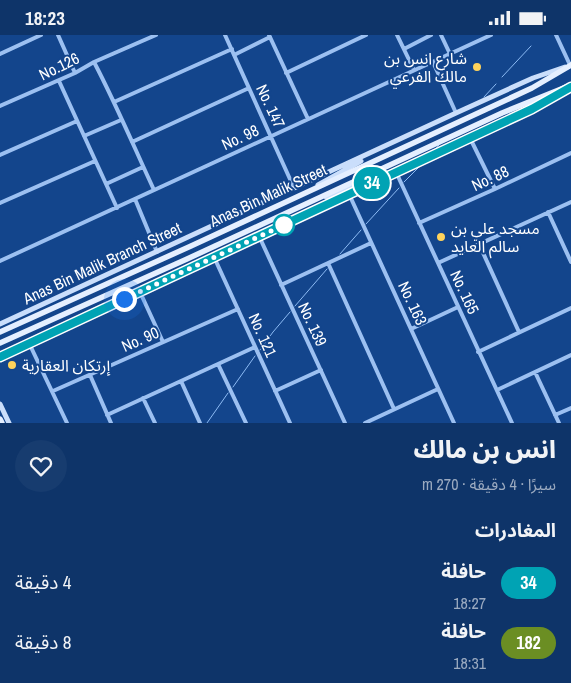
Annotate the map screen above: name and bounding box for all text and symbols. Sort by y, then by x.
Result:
text: 18:23 [25,5,65,31]
street label: No.126 [35,47,83,85]
place label: شارع انس بن مالك الفرعي [384,47,467,89]
marker: شارع انس بن مالك الفرعي [471,61,483,73]
street label: No. 147 [251,81,291,131]
street label: No. 98 [218,119,262,155]
street label: Anas Bin Malik Street [205,158,330,232]
street label: No. 88 [468,160,512,196]
line badge: 34 [350,167,394,199]
text: 34 [364,170,380,195]
unlabelled marker [273,214,295,236]
street label: Anas Bin Malik Branch Street [18,217,185,310]
place label: مسجد علي بن سالم العايد [451,217,540,259]
marker: مسجد علي بن سالم العايد [435,231,447,243]
street label: No. 165 [445,267,485,317]
street label: No. 163 [393,278,433,328]
your location [112,287,137,312]
street label: No. 139 [293,299,333,349]
street label: No. 121 [244,310,283,361]
street label: No. 90 [118,321,162,357]
place label: إرتكان العقارية [22,354,111,376]
marker: إرتكان العقارية [6,359,18,371]
text: انس بن مالك [414,433,556,465]
button: heart [15,440,67,492]
text: سيرًا · 4 دقيقة · 270 m [422,473,556,495]
text: المغادرات [475,517,556,543]
text: حافلة [441,558,486,584]
text: 4 دقيقة [15,569,71,595]
text: 34 [520,570,537,595]
text: 18:27 [453,592,486,614]
text: حافلة [441,618,486,644]
text: 8 دقيقة [15,629,71,655]
text: 182 [516,630,541,655]
text: 18:31 [453,652,486,674]

